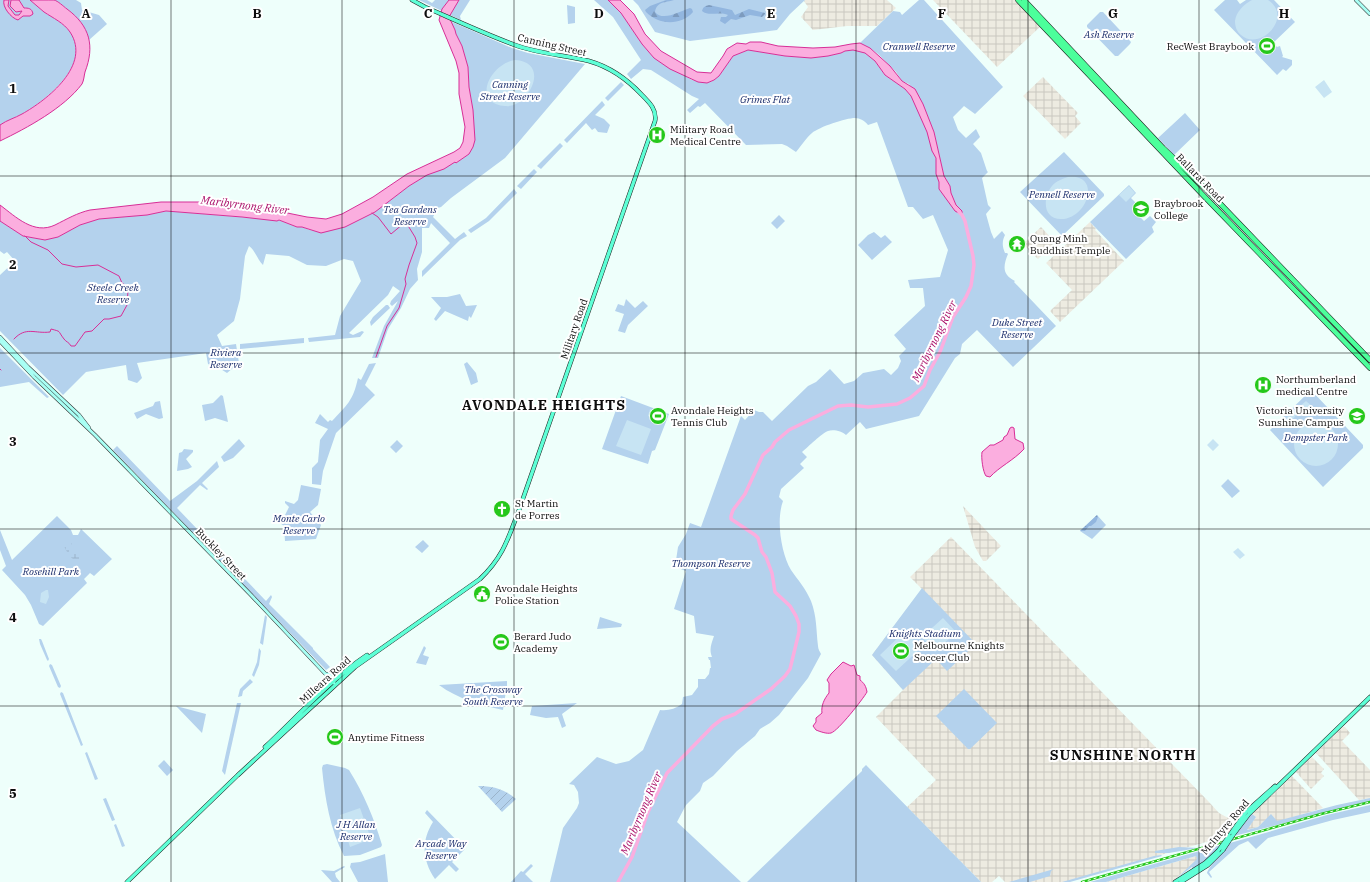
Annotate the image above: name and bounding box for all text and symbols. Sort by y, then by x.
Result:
text: A [81,5,91,22]
text: B [252,5,262,22]
text: C [424,5,433,22]
text: D [594,5,604,22]
text: E [767,5,775,22]
text: F [938,5,946,22]
text: G [1108,5,1118,22]
text: H [1279,5,1290,22]
park label: Ash Reserve [1083,28,1134,41]
street label: Canning Street [516,31,588,59]
sports icon: RecWest Braybook [1257,36,1277,56]
park label: Cranwell Reserve [883,40,956,53]
place label: RecWest Braybook [1167,40,1254,53]
park label: Canning Street Reserve [479,78,541,103]
text: 1 [9,80,17,97]
park label: Grimes Flat [740,93,791,106]
place label: Military Road Medical Centre [670,123,741,148]
hospital icon: Military Road Medical Centre [647,125,667,145]
street label: Ballarat Road [1173,151,1227,205]
park label: Pennell Reserve [1028,188,1096,201]
water label: Maribyrnong River [199,193,291,217]
place label: Braybrook College [1154,197,1204,222]
school or university icon: Braybrook College [1131,199,1151,219]
park label: Tea Gardens Reserve [383,203,437,228]
place label: Quang Minh Buddhist Temple [1030,232,1110,257]
temple icon: Quang Minh Buddhist Temple [1007,234,1027,254]
text: 2 [9,256,17,273]
park label: Steele Creek Reserve [86,281,139,306]
street label: Military Road [558,297,590,361]
water label: Maribyrnong River [908,297,960,385]
park label: Duke Street Reserve [991,316,1042,341]
park label: Riviera Reserve [209,346,243,371]
place label: Northumberland medical Centre [1276,373,1356,398]
hospital icon: Northumberland medical Centre [1253,375,1273,395]
district label: AVONDALE HEIGHTS [462,396,626,414]
place label: Avondale Heights Tennis Club [671,404,754,429]
place label: Victoria University Sunshine Campus [1256,404,1345,429]
sports icon: Avondale Heights Tennis Club [648,406,668,426]
school or university icon: Victoria University Sunshine Campus [1347,406,1367,426]
park label: Dempster Park [1283,431,1349,444]
text: 3 [9,433,17,450]
place label: St Martin de Porres [515,497,560,522]
church icon: St Martin de Porres [492,499,512,519]
park label: Monte Carlo Reserve [272,512,325,537]
street label: Buckley Street [193,525,250,583]
park label: Thompson Reserve [672,557,751,570]
park label: Rosehill Park [22,565,80,578]
place label: Avondale Heights Police Station [495,582,578,607]
public building icon: Avondale Heights Police Station [472,584,492,604]
text: 4 [9,609,17,626]
park label: Knights Stadium [888,627,961,640]
place label: Berard Judo Academy [514,630,572,655]
sports icon: Berard Judo Academy [491,632,511,652]
place label: Melbourne Knights Soccer Club [914,639,1004,664]
sports icon: Melbourne Knights Soccer Club [891,641,911,661]
street label: Milleara Road [297,653,353,707]
park label: The Crossway South Reserve [462,683,523,708]
sports icon: Anytime Fitness [325,727,345,747]
place label: Anytime Fitness [348,731,425,744]
district label: SUNSHINE NORTH [1050,746,1196,764]
water label: Maribyrnong River [617,768,665,857]
text: 5 [9,785,17,802]
street label: McIntyre Road [1198,797,1252,857]
park label: J H Allan Reserve [336,818,376,843]
park label: Arcade Way Reserve [415,837,468,862]

